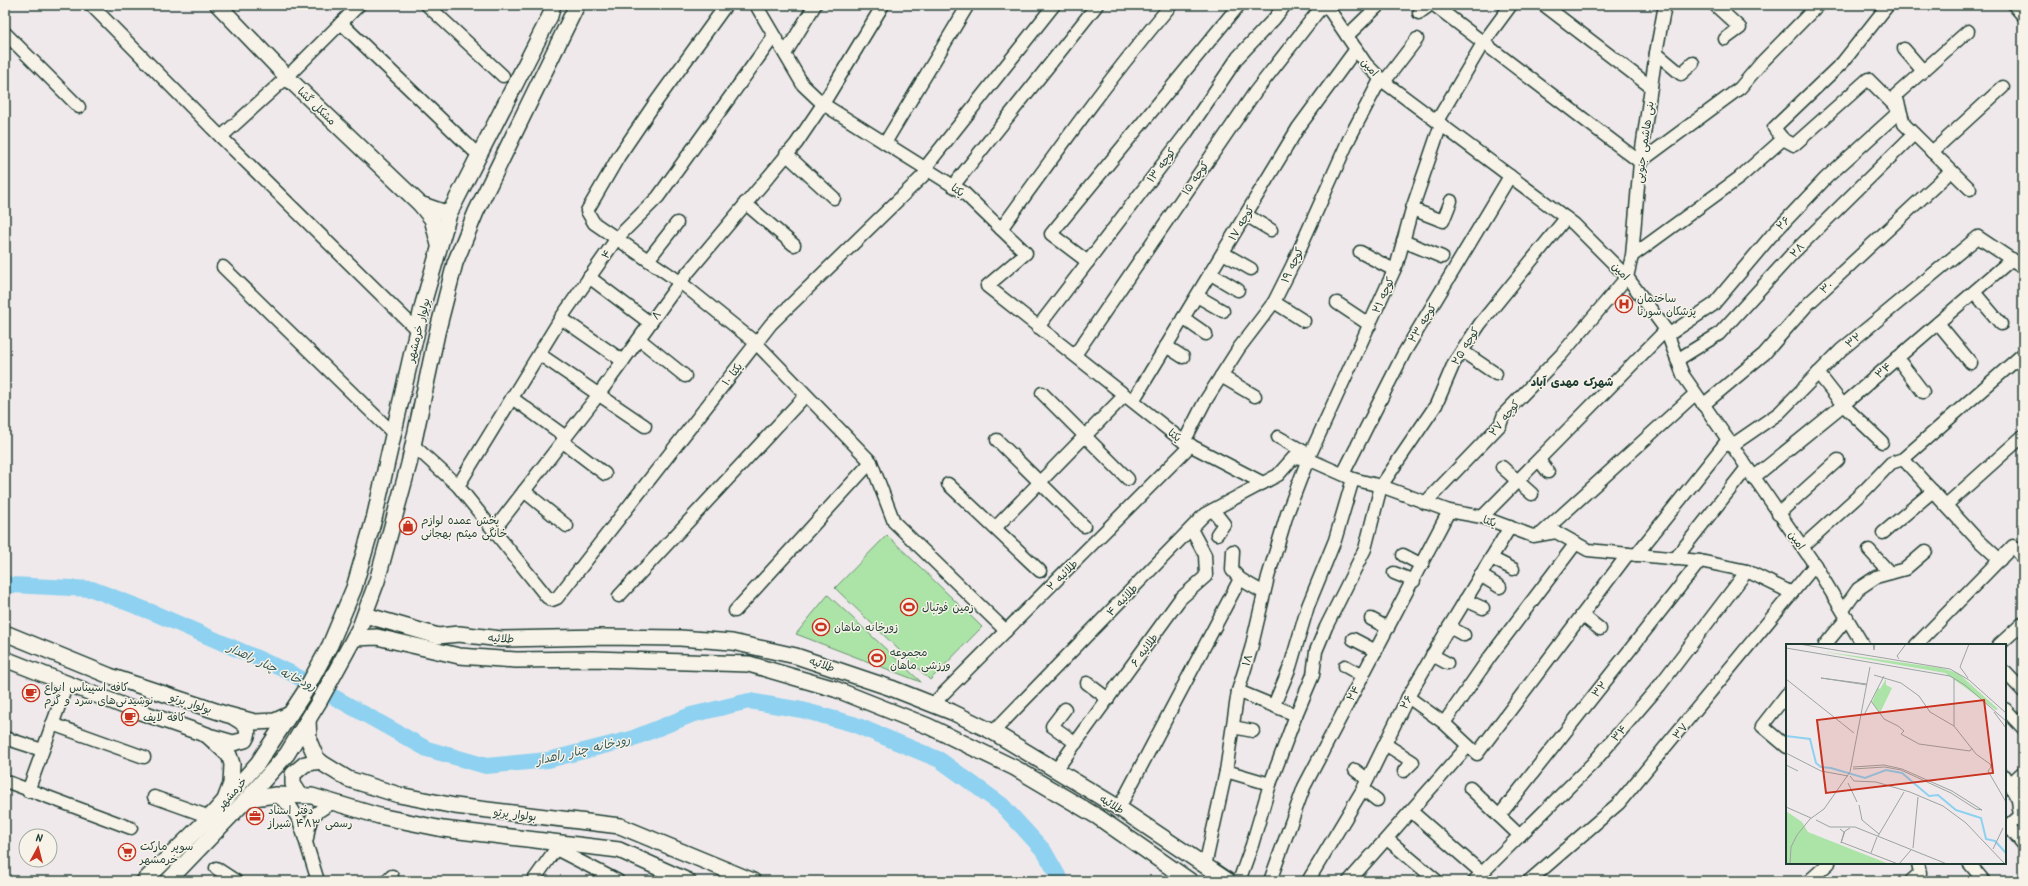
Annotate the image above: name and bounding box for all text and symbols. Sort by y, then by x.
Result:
street label: امین [1356,54,1383,81]
street label: مشکل گشا [293,83,340,130]
street label: بنی هاشمی جنوبی [1630,100,1660,184]
street label: کوچه ۱۳ [1143,144,1181,187]
street label: کوچه ۱۵ [1177,157,1214,199]
street label: یکتا [947,180,968,202]
street label: کوچه ۱۷ [1224,202,1260,245]
street label: ۲۶ [1772,212,1795,235]
street label: ۲۸ [1786,239,1809,262]
street label: کوچه ۱۹ [1277,244,1309,286]
street label: ۴ [597,246,617,263]
street label: امین [1607,258,1634,285]
street label: کوچه ۲۱ [1368,274,1400,317]
street label: ۳۰ [1816,277,1837,299]
place label: ساختمان پزشکان سورنا [1637,290,1696,321]
hospital icon: ساختمان پزشکان سورنا [1614,294,1634,314]
street label: بولوار خرمشهر [402,296,436,365]
street label: کوچه ۲۳ [1404,300,1442,347]
street label: ۸ [647,307,666,324]
street label: کوچه ۲۵ [1447,324,1485,369]
street label: ۳۲ [1842,329,1866,353]
street label: ۳۴ [1871,358,1896,383]
street label: ۱۰ یکتا [718,359,748,390]
district label: شهرک مهدی آباد [1531,373,1613,392]
street label: کوچه ۲۷ [1485,396,1525,441]
street label: یکتا [1164,425,1185,447]
street label: یکتا [1480,511,1499,533]
place label: پخش عمده لوازم خانگی میثم بهجانی [421,512,507,543]
shop icon: پخش عمده لوازم خانگی میثم بهجانی [398,516,418,536]
street label: امین [1783,527,1809,554]
street label: طلائیه ۲ [1043,556,1083,596]
street label: طلائیه ۴ [1103,580,1143,621]
sports icon: زمین فوتبال [899,597,919,617]
place label: زمین فوتبال [922,599,974,617]
sports icon: زورخانه ماهان [811,617,831,637]
place label: زورخانه ماهان [834,619,898,637]
street label: طلائیه [487,629,515,649]
street label: طلائیه ۶ [1127,630,1163,671]
water label: رودخانه چنار راهدار [222,638,320,697]
place label: مجموعه ورزشی ماهان [890,644,951,675]
inset map [1786,644,2006,864]
sports icon: مجموعه ورزشی ماهان [867,648,887,668]
street label: طلائیه [806,652,837,678]
street label: ۱۸ [1238,652,1258,669]
street label: ۳۲ [1588,678,1612,702]
place label: كافه اسپیناس انواع نوشیدنی‌های سرد و گرم [44,679,153,710]
street label: ۲۴ [1342,682,1366,705]
cafe icon: كافه اسپیناس انواع نوشیدنی‌های سرد و گرم [21,683,41,703]
street label: بولوار پرتو [166,688,214,719]
street label: ۲۶ [1396,692,1418,713]
cafe icon: کافه لایف [120,707,140,727]
place label: کافه لایف [143,709,186,727]
street label: ۳۷ [1669,719,1693,744]
street label: ۳۴ [1607,721,1632,746]
water label: رودخانه چنار راهدار [532,730,633,771]
street label: خرمشهر [213,773,252,815]
street label: طلائیه [1095,790,1127,819]
place label: دفتر اسناد رسمی ۴۸۳ شیراز [267,802,352,833]
street label: بولوار پرتو [491,803,538,827]
office icon: دفتر اسناد رسمی ۴۸۳ شیراز [245,806,265,826]
north arrow [18,828,58,868]
text: N [35,830,44,848]
place label: سوپر مارکت خرمشهر [139,838,193,869]
supermarket icon: سوپر مارکت خرمشهر [117,842,137,862]

